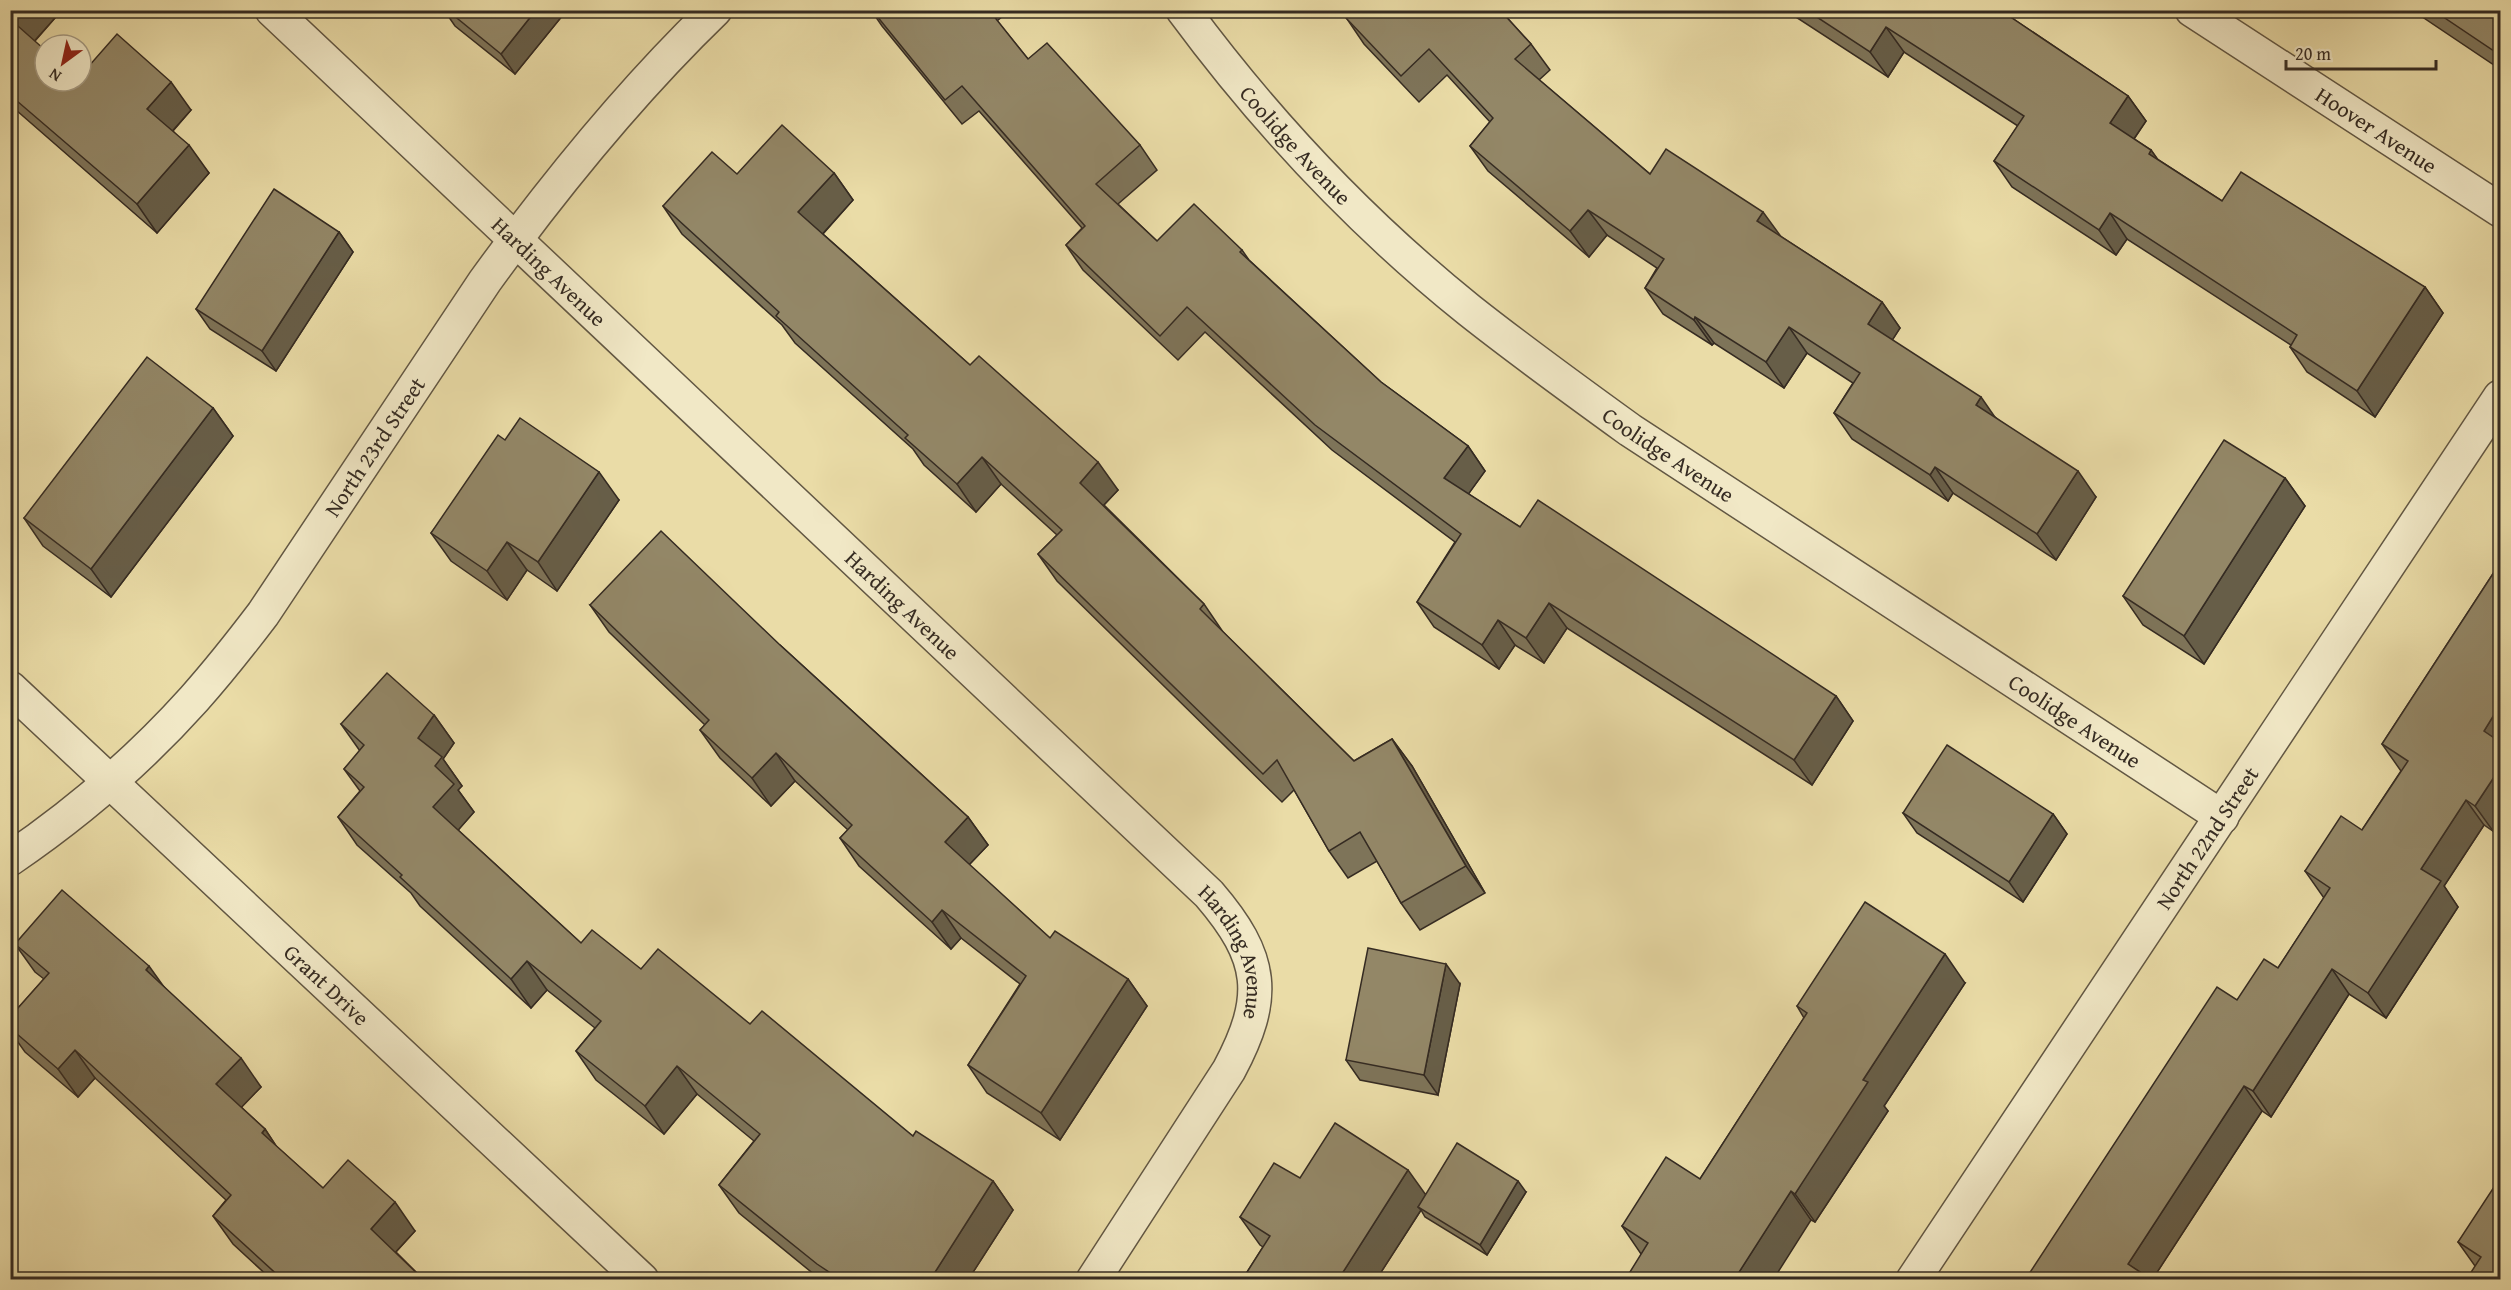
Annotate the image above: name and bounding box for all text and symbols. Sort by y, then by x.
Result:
north arrow [33,33,93,93]
scale bar [2286,33,2436,71]
text: 20 m [2295,40,2331,67]
text: N [44,62,66,89]
street label: Coolidge Avenue [1232,78,1359,212]
street label: Hoover Avenue [2310,79,2444,181]
street label: Harding Avenue [484,209,614,334]
street label: North 23rd Street [316,370,433,523]
street label: Coolidge Avenue [1596,399,1741,510]
street label: Harding Avenue [838,543,967,667]
street label: Coolidge Avenue [2002,666,2147,776]
street label: North 22nd Street [2148,760,2266,916]
street label: Harding Avenue [1191,876,1271,1023]
street label: Grant Drive [277,937,377,1033]

